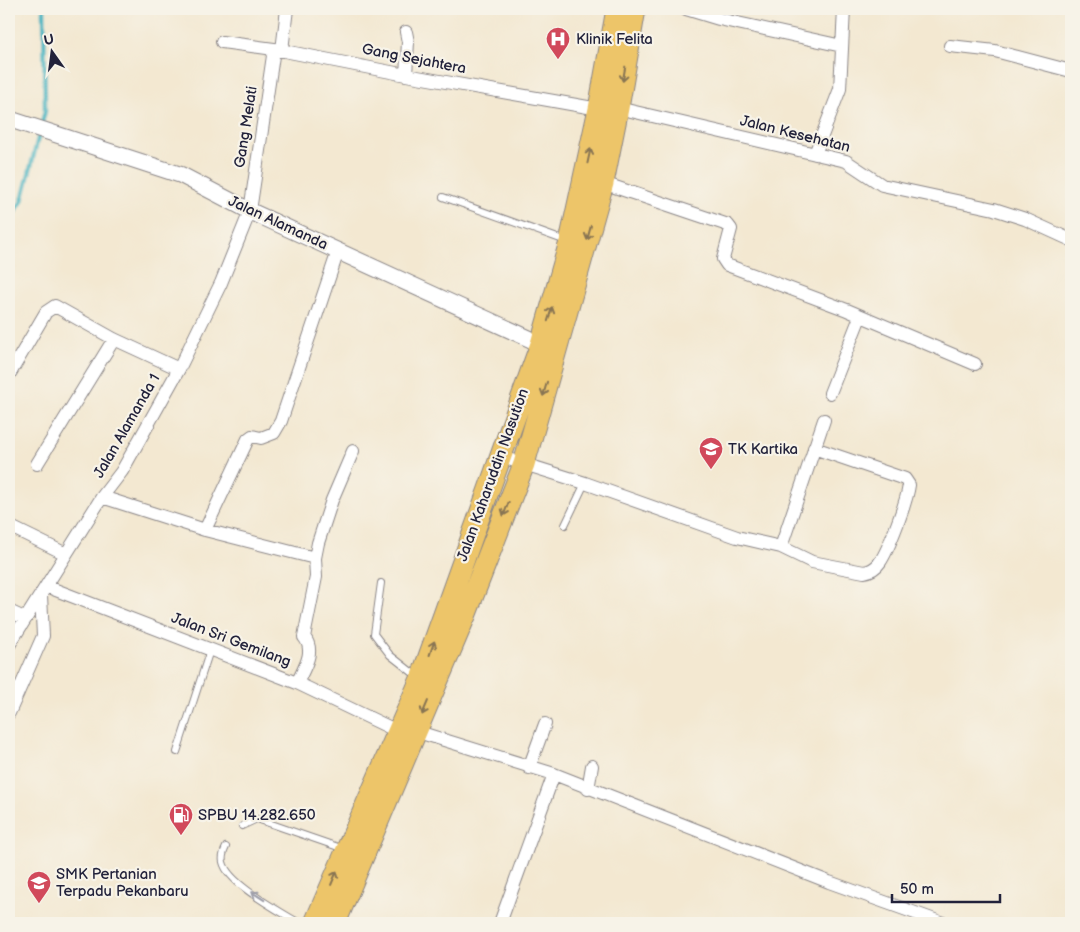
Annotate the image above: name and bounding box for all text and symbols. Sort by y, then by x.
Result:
hospital icon: Klinik Felita [545,26,571,60]
north arrow [28,28,78,78]
text: U [42,30,56,49]
place label: Klinik Felita [576,30,653,49]
street label: Gang Sejahtera [360,40,468,78]
one-way arrow [619,66,629,82]
street label: Gang Melati [230,85,262,169]
street label: Jalan Kesehatan [738,111,852,157]
one-way arrow [585,148,594,164]
street label: Jalan Alamanda [225,192,331,254]
one-way arrow [584,224,593,240]
one-way arrow [546,306,556,322]
street label: Jalan Alamanda 1 [89,370,165,482]
one-way arrow [540,381,550,397]
street label: Jalan Kaharuddin Nasution [453,386,533,564]
school or university icon: TK Kartika [698,436,724,470]
place label: TK Kartika [728,440,798,459]
one-way arrow [501,501,510,516]
street label: Jalan Sri Gemilang [168,608,294,672]
one-way arrow [428,641,437,657]
one-way arrow [419,700,429,715]
fuel station icon: SPBU 14.282.650 [168,802,194,836]
place label: SPBU 14.282.650 [198,806,316,825]
place label: SMK Pertanian Terpadu Pekanbaru [56,865,189,901]
school or university icon: SMK Pertanian Terpadu Pekanbaru [26,870,52,904]
one-way arrow [330,871,340,886]
scale bar [892,872,1000,904]
text: 50 m [900,880,934,899]
one-way arrow [252,891,266,901]

